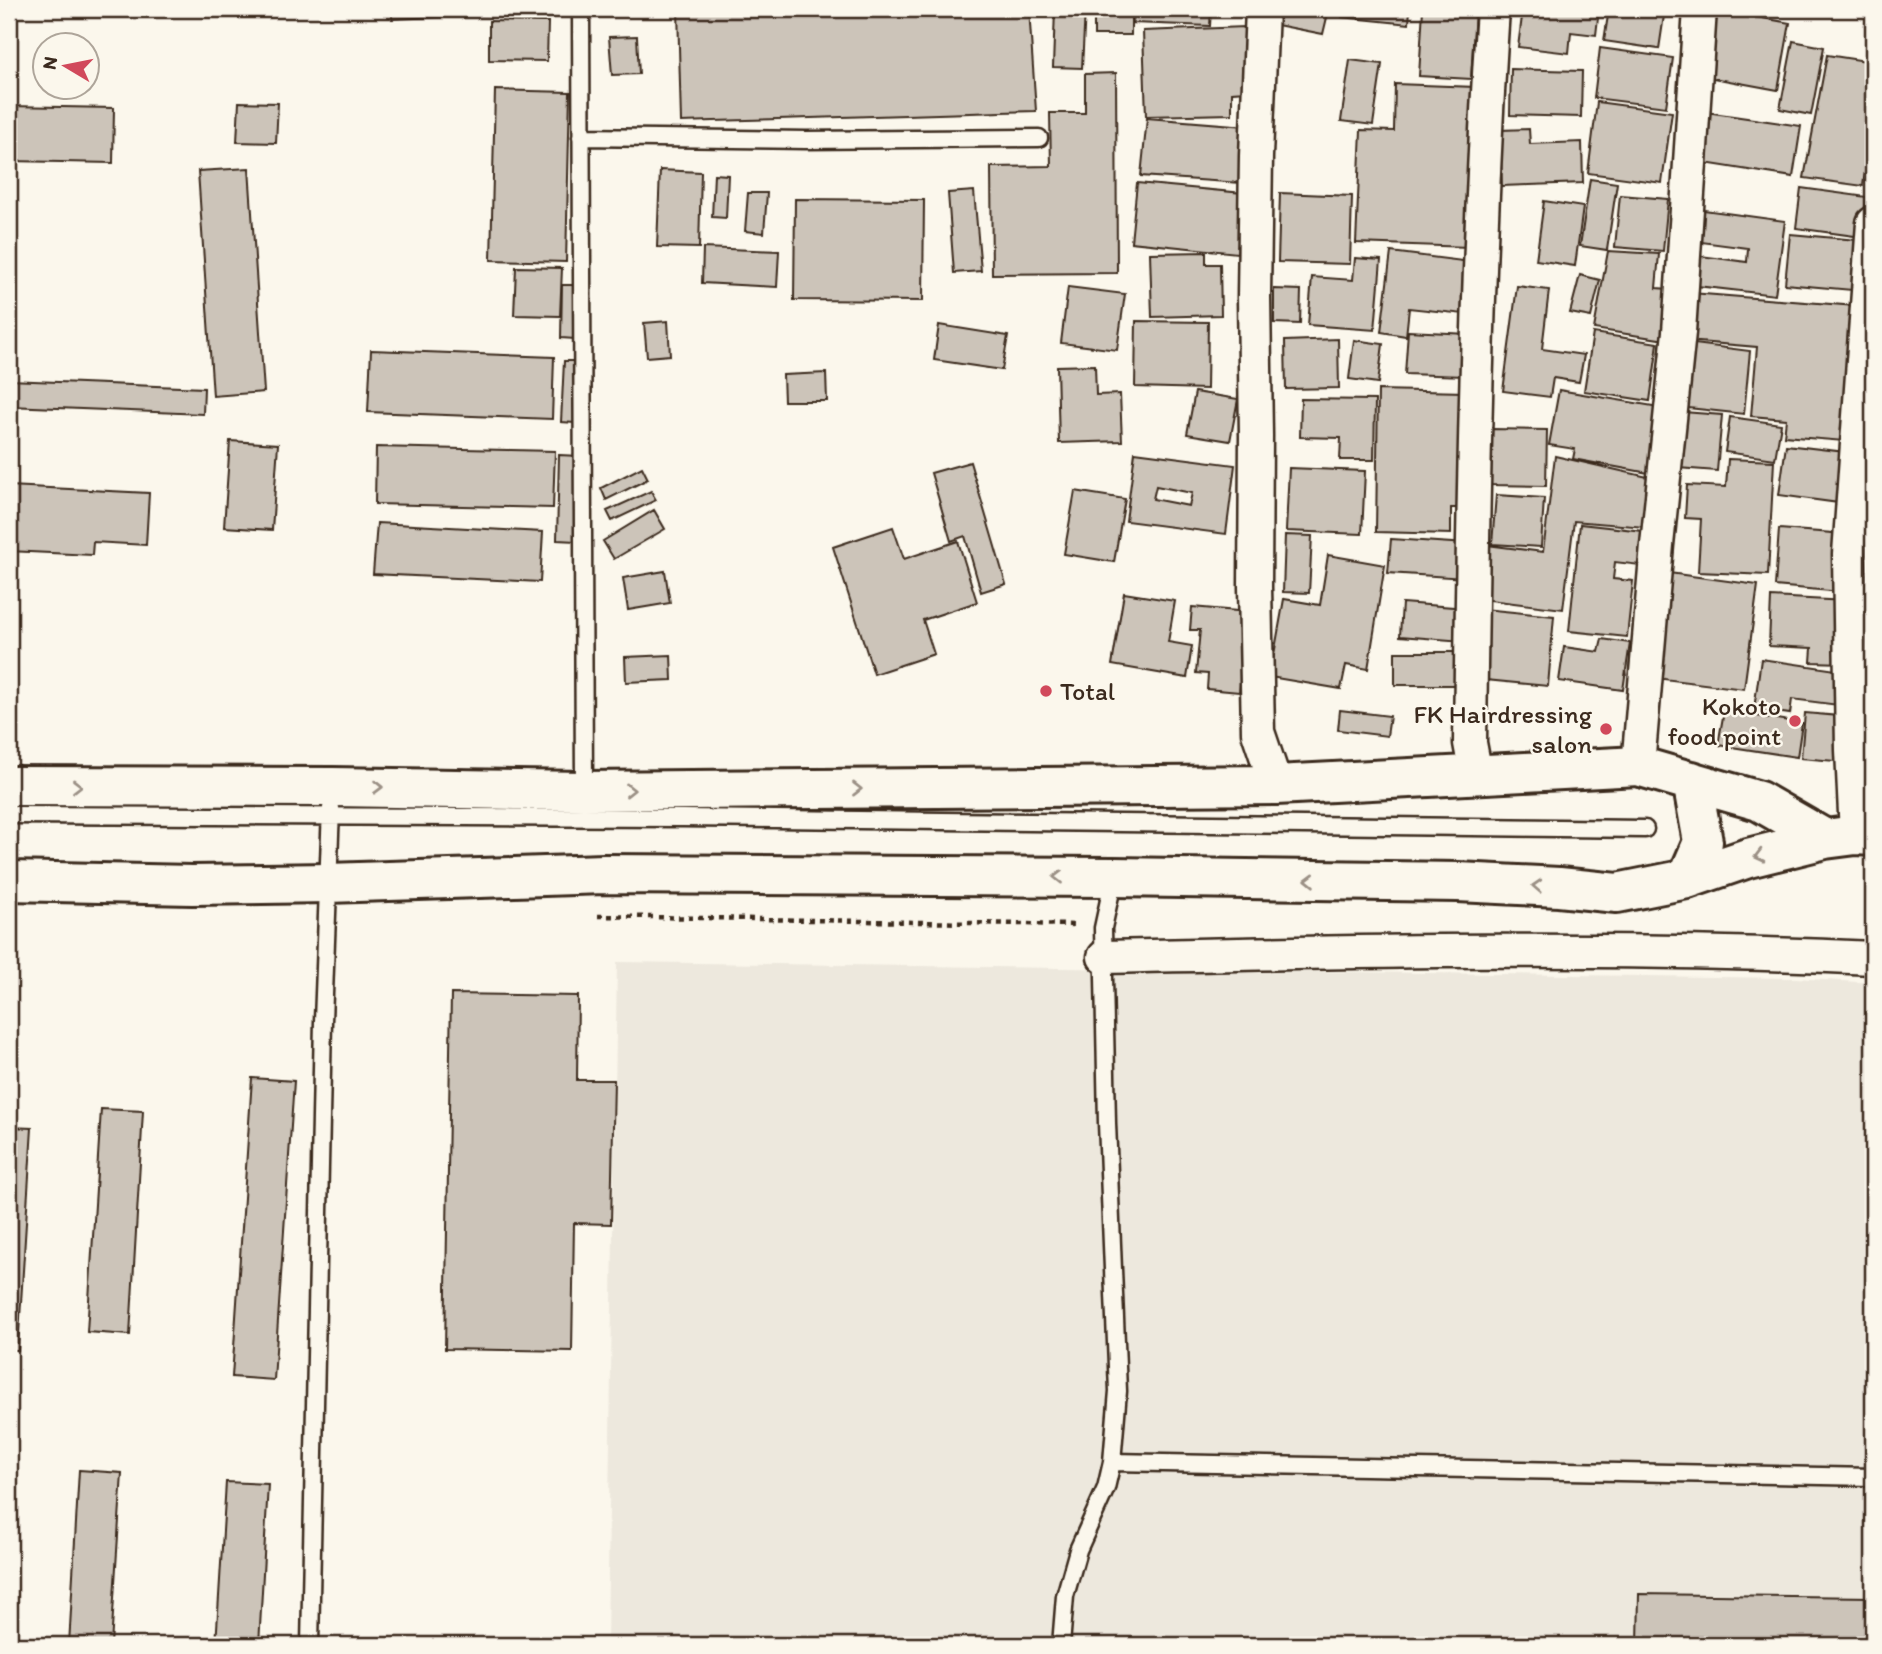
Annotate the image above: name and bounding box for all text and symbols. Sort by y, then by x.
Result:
north arrow [32,32,102,102]
text: N [37,55,62,71]
place label: Total [1060,675,1115,707]
marker: Total [1038,683,1054,699]
place label: Kokoto food point [1667,690,1781,752]
place label: FK Hairdressing salon [1413,698,1593,760]
marker: Kokoto food point [1787,713,1803,729]
marker: FK Hairdressing salon [1598,721,1614,737]
one-way arrow [72,778,83,794]
one-way arrow [373,780,384,795]
one-way arrow [853,781,863,797]
one-way arrow [625,782,636,798]
one-way arrow [1753,847,1765,862]
one-way arrow [1052,869,1063,885]
one-way arrow [1304,872,1315,888]
one-way arrow [1531,879,1542,894]

